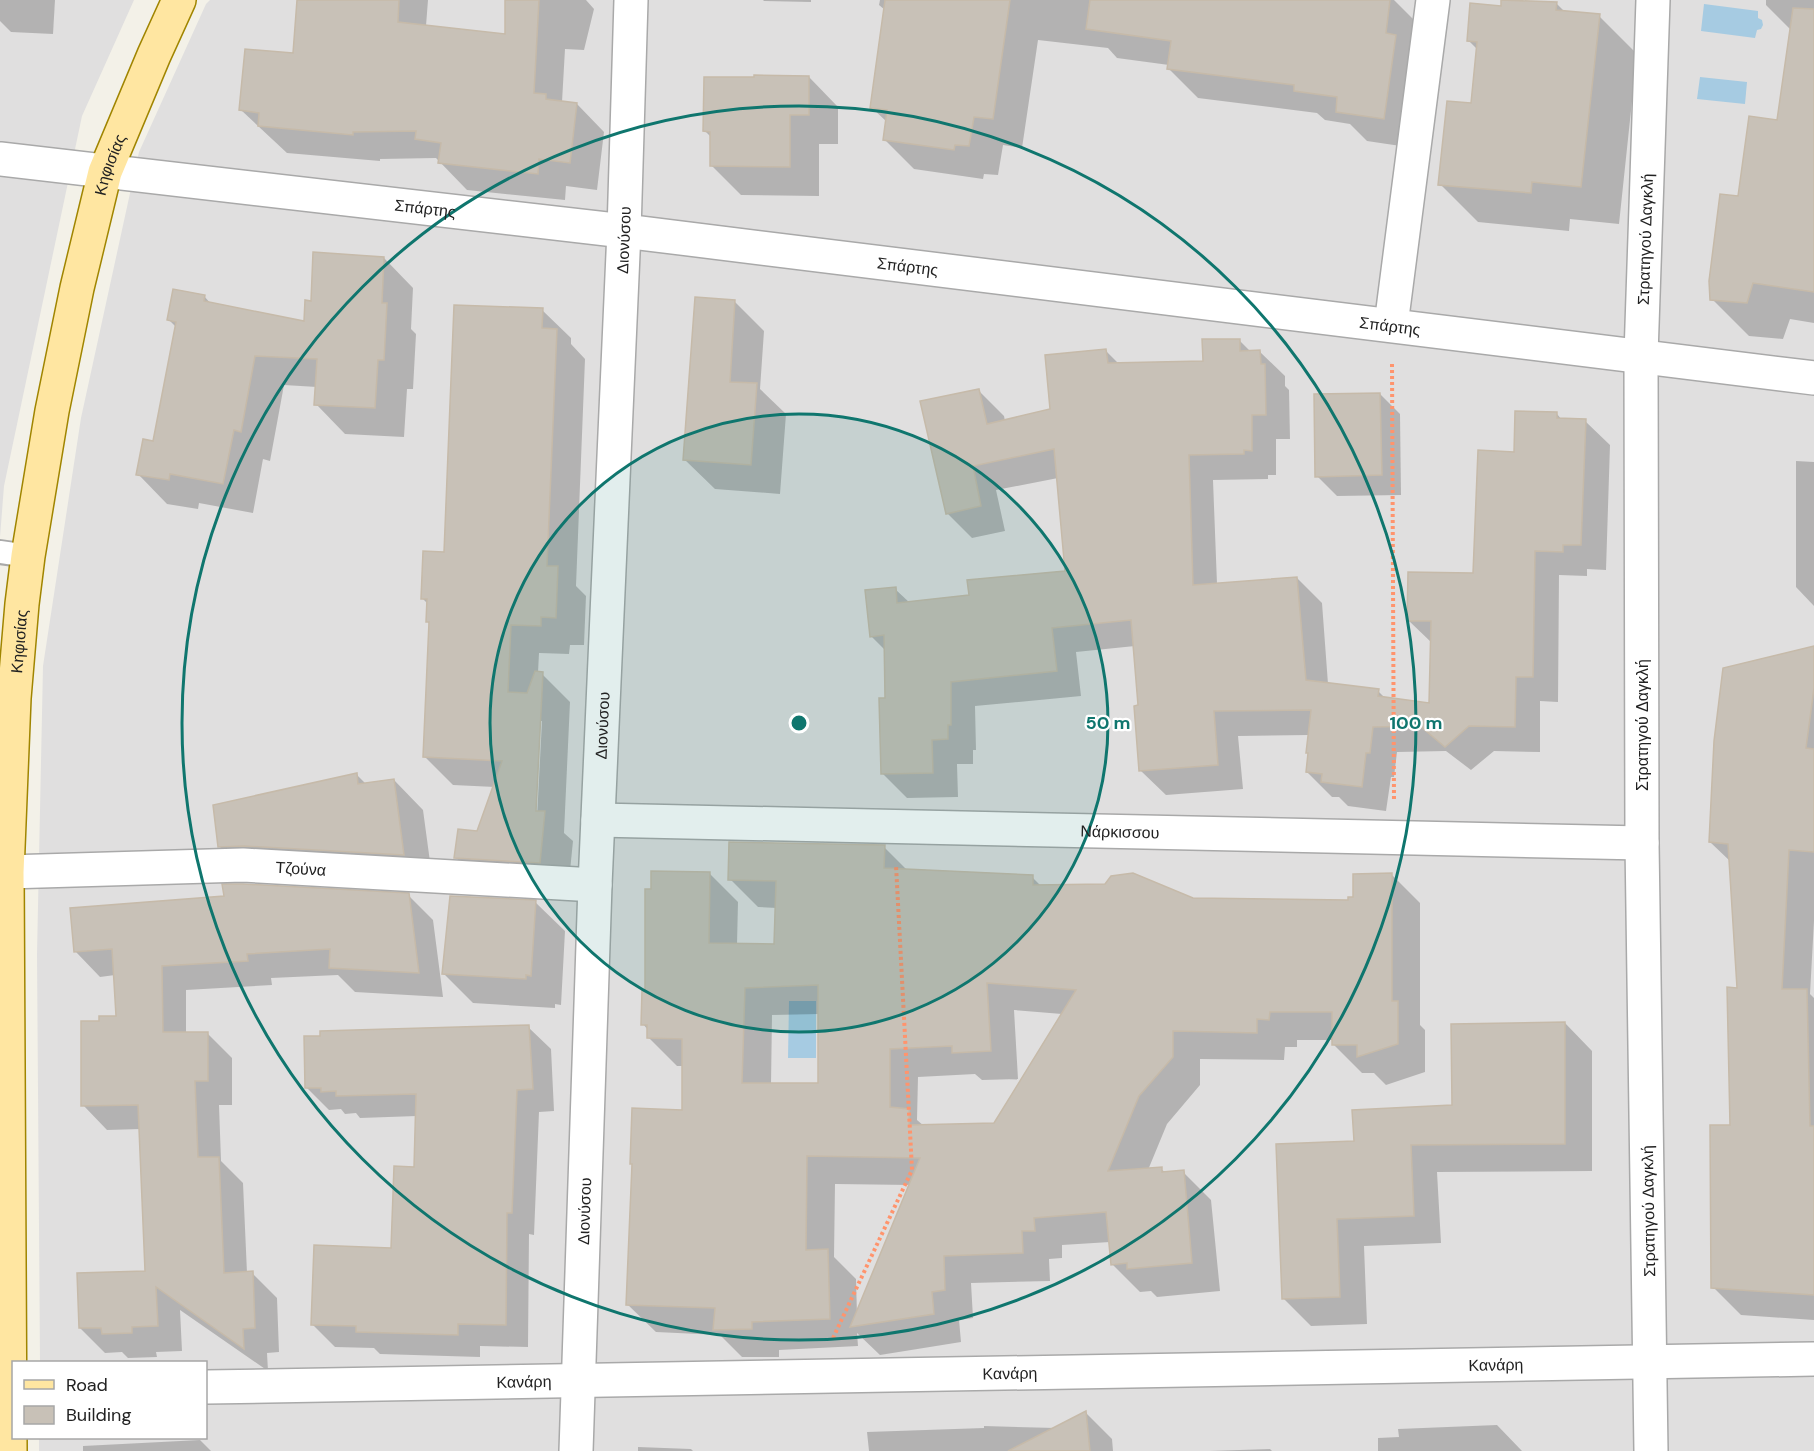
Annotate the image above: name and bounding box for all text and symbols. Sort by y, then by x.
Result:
street label: Κηφισίας [90,131,131,198]
street label: Στρατηγού Δαγκλή [1633,173,1658,305]
street label: Σπάρτης [393,195,457,223]
street label: Διονύσου [612,206,636,274]
street label: Σπάρτης [876,252,940,281]
street label: Σπάρτης [1358,312,1422,340]
street label: Κηφισίας [6,608,33,674]
street label: Στρατηγού Δαγκλή [1632,659,1653,791]
street label: Διονύσου [591,691,615,760]
text: 50 m [1085,711,1131,735]
text: 100 m [1389,711,1443,735]
centre of rings [789,713,809,733]
street label: Νάρκισσου [1080,821,1160,843]
street label: Τζούνα [275,857,327,881]
street label: Στρατηγού Δαγκλή [1637,1145,1660,1277]
street label: Διονύσου [573,1177,596,1245]
street label: Κανάρη [1468,1354,1523,1376]
legend [12,1361,207,1439]
street label: Κανάρη [982,1363,1038,1384]
street label: Κανάρη [496,1371,552,1393]
text: Road [66,1373,108,1397]
text: Building [66,1403,131,1427]

